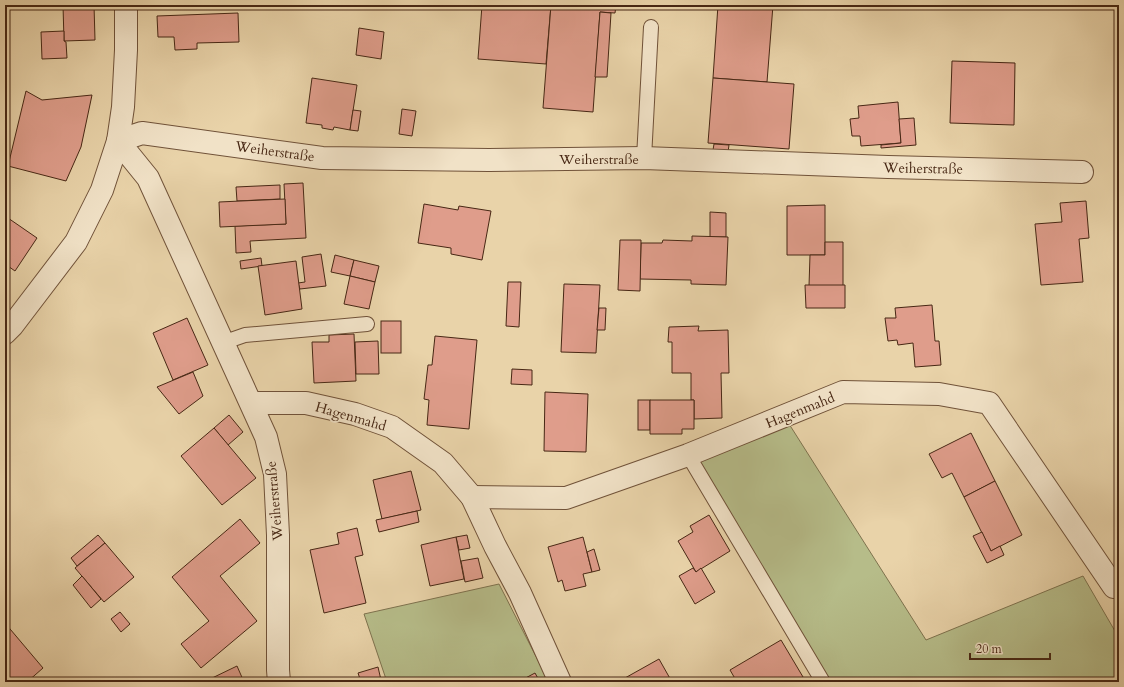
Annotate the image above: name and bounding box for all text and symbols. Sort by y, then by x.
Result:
street label: Weiherstraße [233,136,316,166]
street label: Weiherstraße [558,150,639,169]
street label: Weiherstraße [882,158,963,179]
street label: Hagenmahd [763,388,838,433]
street label: Hagenmahd [313,397,389,436]
street label: Weiherstraße [262,460,288,543]
scale bar [970,635,1050,661]
text: 20 m [976,641,1003,657]

